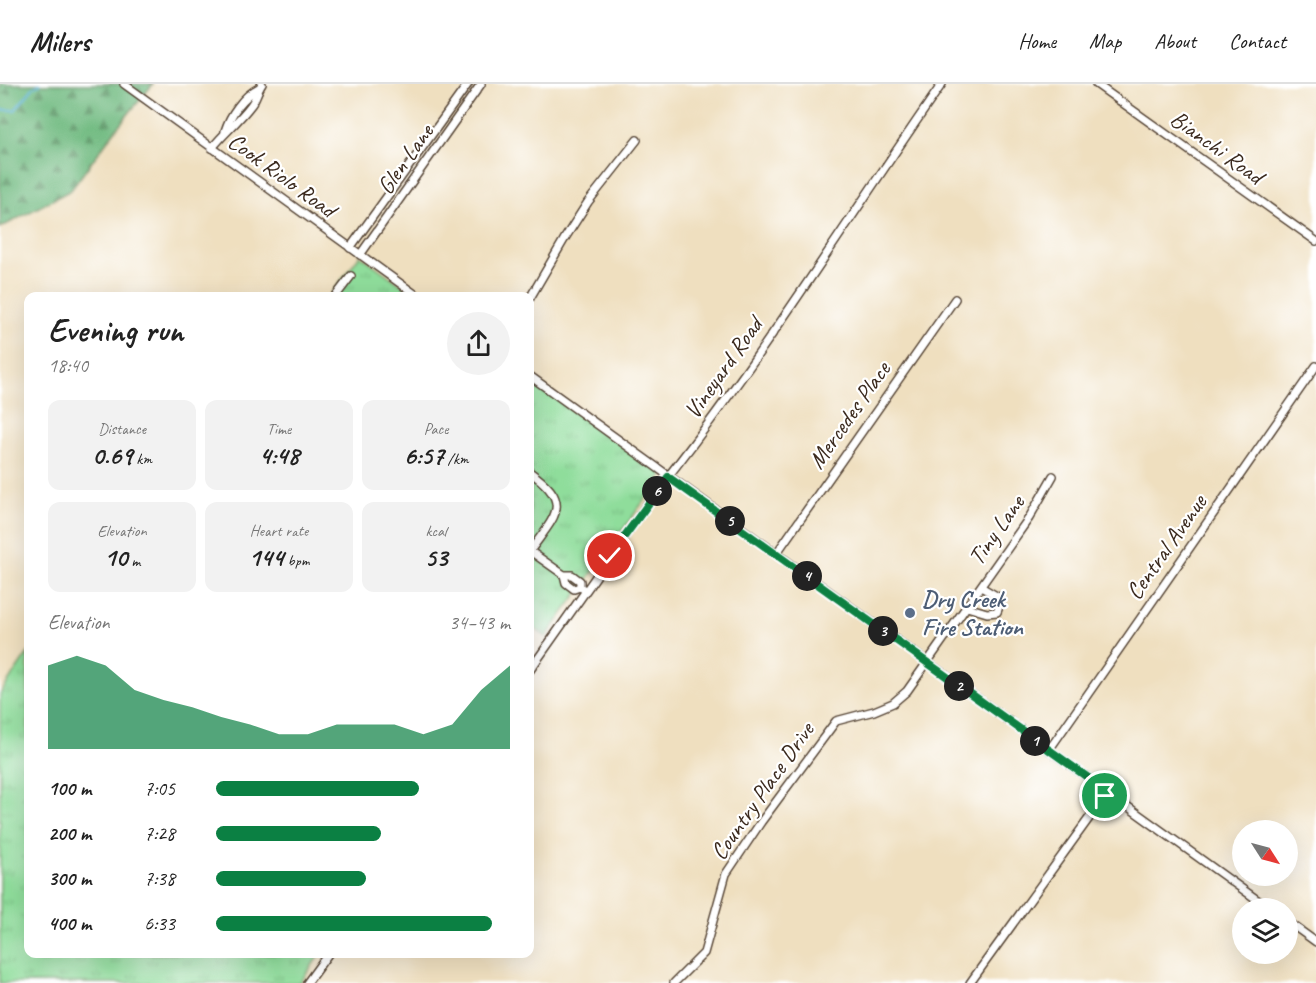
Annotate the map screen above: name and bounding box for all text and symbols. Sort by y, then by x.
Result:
text: Milers [30,24,90,59]
text: Home [1018,28,1056,54]
text: Map [1089,28,1121,54]
text: About [1154,28,1196,54]
text: Contact [1229,28,1286,54]
street label: Bianchi Road [1165,103,1272,193]
street label: Glen Lane [370,116,441,200]
street label: Cook Riolo Road [222,126,345,226]
text: Evening run [48,309,183,351]
street label: Vineyard Road [677,309,771,424]
button: share [447,312,510,375]
text: 18:40 [48,353,88,378]
street label: Mercedes Place [801,354,898,474]
text: Distance [98,419,146,439]
text: Time [267,419,291,439]
text: Pace [424,419,448,439]
text: 0.69 [92,439,132,472]
text: 4:48 [259,439,299,472]
text: 6:57 [403,439,444,472]
text: km [132,449,152,469]
text: /km [444,449,469,469]
pin: 6 [642,476,672,506]
text: 6 [653,481,661,501]
street label: Tiny Lane [961,487,1032,571]
street label: Central Avenue [1119,487,1214,605]
pin: 5 [715,506,745,536]
text: 5 [727,511,733,531]
text: Elevation [97,521,147,541]
text: Heart rate [250,521,308,541]
text: kcal [425,521,447,541]
pin [584,530,635,581]
icon: check [593,539,626,572]
text: 10 [104,541,127,574]
text: 144 [249,541,284,574]
text: 53 [425,541,447,574]
text: m [127,551,140,571]
text: bpm [284,551,309,571]
pin: 4 [792,561,822,591]
text: 4 [803,566,811,586]
place label: Dry Creek Fire Station [922,584,1024,642]
marker: Dry Creek Fire Station [903,606,917,620]
text: Elevation [48,610,110,635]
text: 34–43 m [449,610,510,635]
pin: 3 [868,616,898,646]
text: 3 [879,621,887,641]
pin: 2 [944,671,974,701]
text: 2 [955,676,963,696]
street label: Country Place Drive [704,715,822,866]
pin: 1 [1020,726,1050,756]
text: 1 [1031,731,1039,751]
pin [1079,770,1130,821]
text: 100 m [48,776,91,801]
text: 7:05 [144,776,175,801]
icon: arrive [1088,779,1121,812]
north arrow [1232,820,1298,886]
map controls [1232,820,1298,964]
text: 200 m [48,821,91,846]
text: 7:28 [144,821,175,846]
text: 300 m [48,866,91,891]
text: 7:38 [144,866,175,891]
button: layers [1232,898,1298,964]
text: 400 m [48,911,91,936]
text: 6:33 [144,911,175,936]

